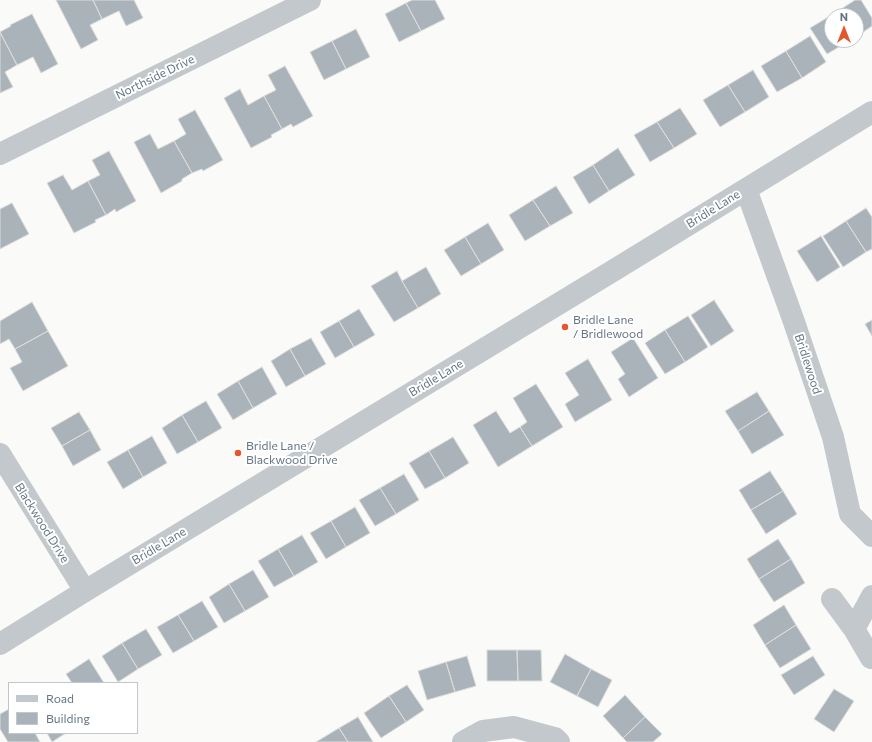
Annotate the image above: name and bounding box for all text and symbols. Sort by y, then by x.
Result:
north arrow [824,8,864,48]
text: N [840,10,848,23]
street label: Northside Drive [113,52,197,102]
street label: Bridle Lane [683,187,743,231]
place label: Bridle Lane / Bridlewood [573,313,643,341]
marker: Bridle Lane / Bridlewood [560,322,570,332]
street label: Bridlewood [792,332,824,396]
street label: Bridle Lane [406,356,466,400]
place label: Bridle Lane / Blackwood Drive [246,439,337,467]
marker: Bridle Lane / Blackwood Drive [233,448,243,458]
street label: Blackwood Drive [12,480,72,566]
street label: Bridle Lane [129,524,189,568]
legend [8,682,138,734]
text: Road [46,691,74,705]
text: Building [46,711,90,725]

